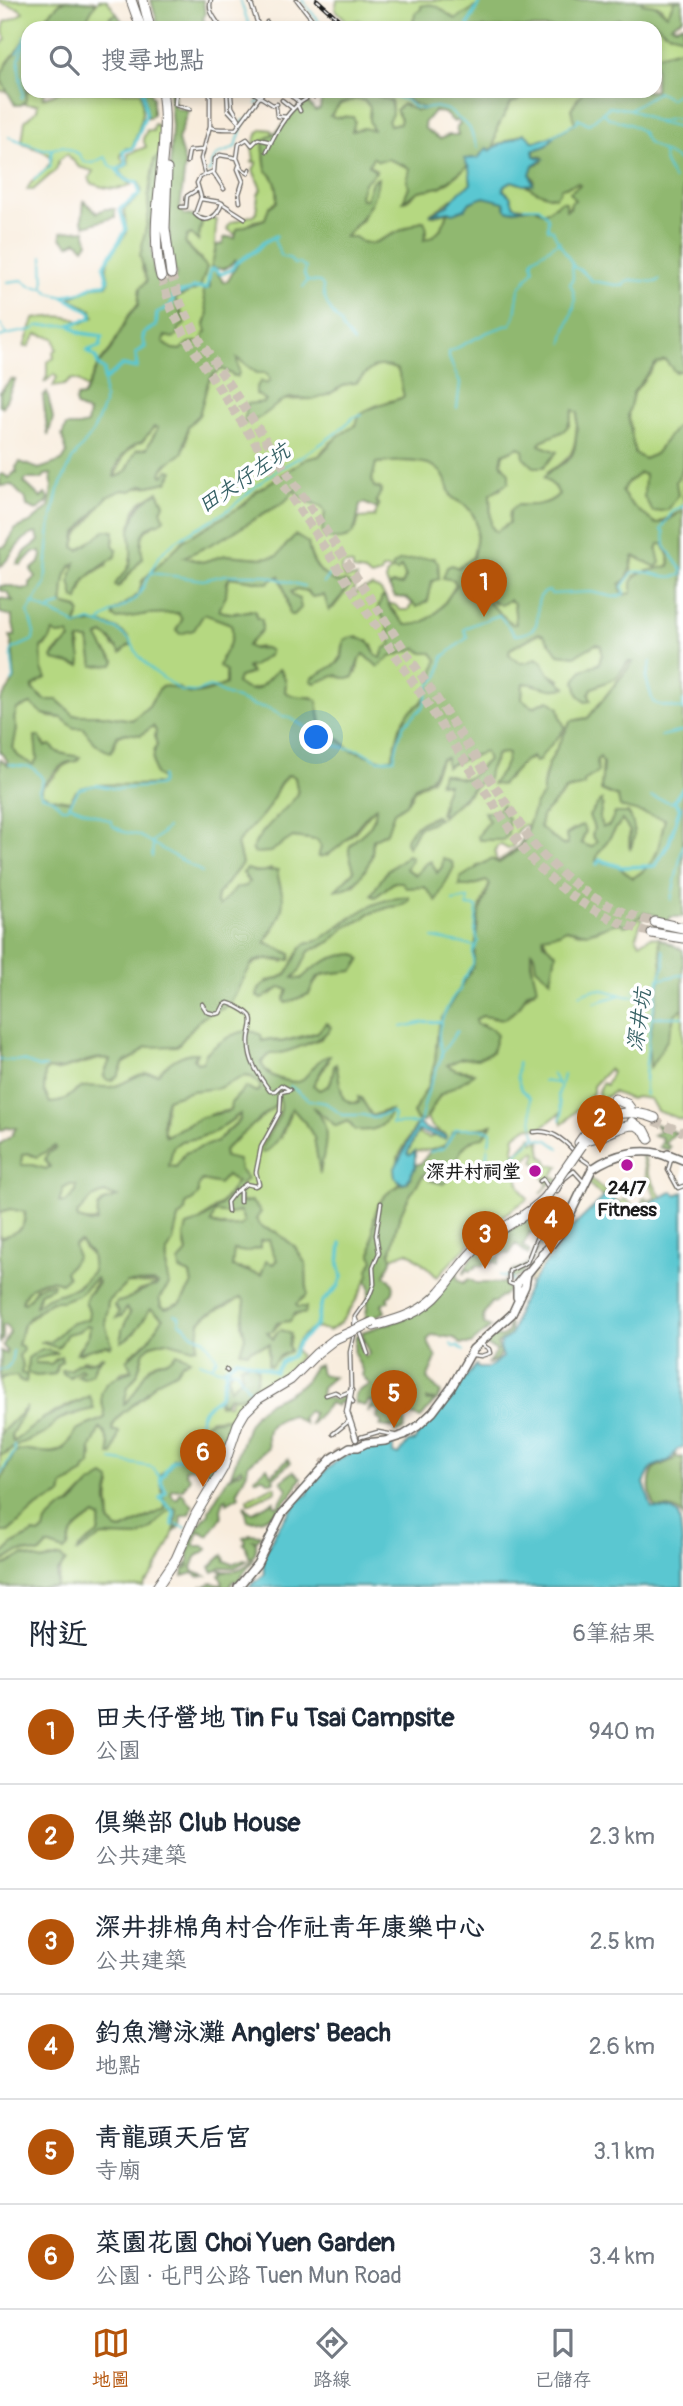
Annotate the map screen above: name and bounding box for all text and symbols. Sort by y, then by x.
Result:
search box [21,21,662,98]
icon: search [45,41,83,79]
text: 搜尋地點 [101,45,205,77]
water label: 田夫仔左坑 [193,437,297,519]
pin: 1 [461,559,507,617]
your location [299,720,333,754]
water label: 深井坑 [622,985,658,1053]
pin: 2 [577,1095,623,1153]
marker: 24/7 Fitness [619,1157,635,1173]
place label: 深井村祠堂 [426,1160,521,1184]
marker: 深井村祠堂 [527,1163,543,1179]
place label: 24/7 Fitness [597,1176,657,1222]
pin: 4 [528,1196,574,1254]
pin: 3 [462,1211,508,1269]
pin: 5 [371,1370,417,1428]
pin: 6 [180,1429,226,1487]
text: 附近 [28,1616,88,1653]
text: 6筆結果 [573,1619,655,1648]
text: 田夫仔營地 Tin Fu Tsai Campsite [95,1702,454,1734]
text: 1 [47,1717,56,1746]
text: 940 m [589,1717,655,1746]
text: 公園 [95,1736,141,1765]
text: 俱樂部 Club House [95,1807,300,1839]
text: 2 [45,1822,57,1851]
text: 2.3 km [589,1822,655,1851]
text: 公共建築 [95,1841,187,1870]
text: 深井排棉角村合作社青年康樂中心 [95,1912,485,1944]
text: 3 [45,1927,57,1956]
text: 2.5 km [590,1927,655,1956]
text: 公共建築 [95,1946,187,1975]
text: 釣魚灣泳灘 Anglers' Beach [95,2017,391,2049]
text: 4 [44,2032,58,2061]
text: 2.6 km [589,2032,655,2061]
text: 地點 [95,2051,141,2080]
text: 青龍頭天后宮 [95,2122,251,2154]
text: 5 [45,2137,57,2166]
text: 3.1 km [593,2137,655,2166]
text: 寺廟 [95,2156,141,2185]
text: 菜園花園 Choi Yuen Garden [95,2227,395,2259]
text: 6 [44,2242,58,2271]
text: 3.4 km [589,2242,655,2271]
text: 公園 · 屯門公路 Tuen Mun Road [95,2261,402,2290]
tab: 地圖 [92,2324,130,2392]
tab: 路線 [313,2324,351,2392]
tab: 已儲存 [534,2324,591,2392]

